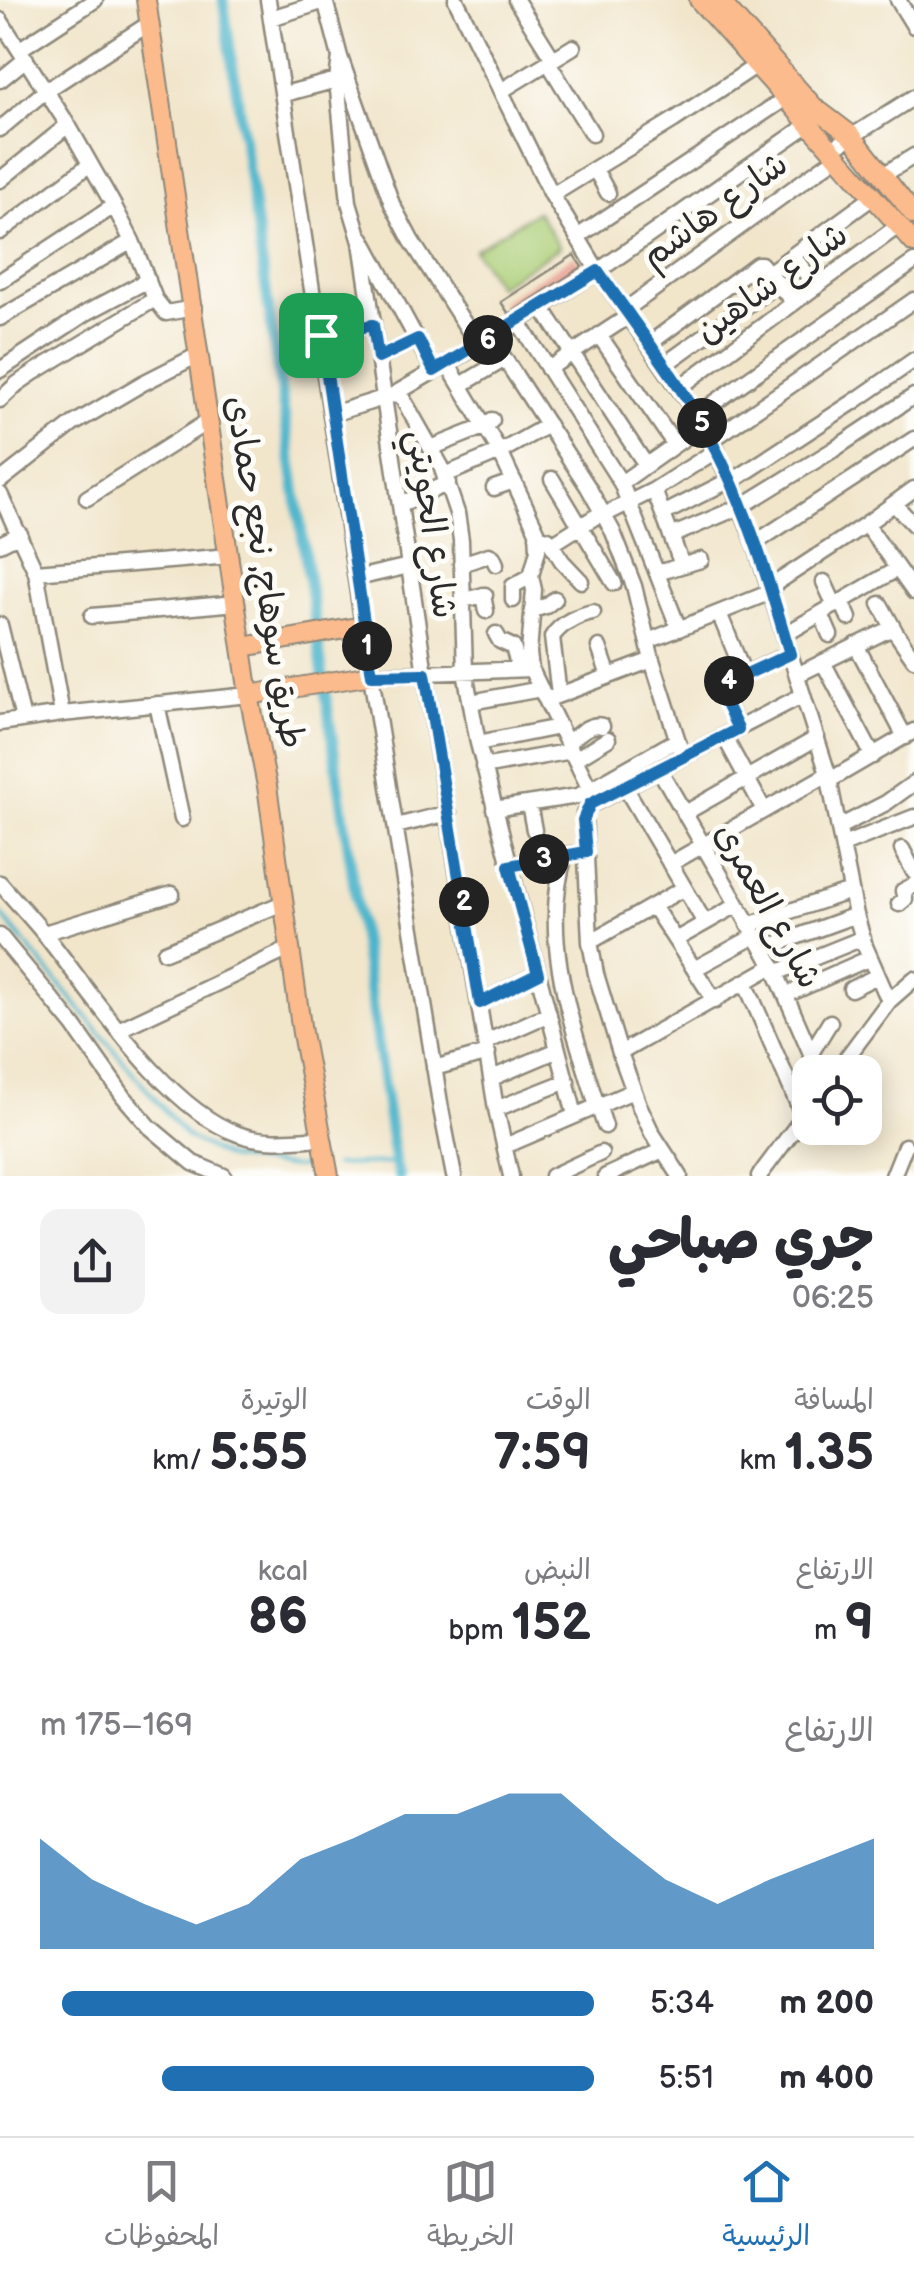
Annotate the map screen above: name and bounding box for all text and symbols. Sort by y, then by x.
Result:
street label: شارع هاشم [633,143,799,281]
street label: شارع شاهين [687,213,858,355]
pin [279,293,364,378]
icon: arrive [294,308,349,363]
pin: 6 [463,315,513,365]
text: 6 [480,323,496,356]
street label: طريق سوهاج, نجع حمادى [213,393,314,752]
pin: 5 [677,398,727,448]
text: 5 [694,406,710,439]
street label: شارع الحويتي [389,427,466,623]
pin: 1 [342,621,392,671]
text: 1 [361,629,373,662]
pin: 4 [704,656,754,706]
text: 4 [721,664,737,697]
street label: شارع العمرى [703,815,831,997]
pin: 3 [519,834,569,884]
text: 3 [536,842,552,875]
pin: 2 [439,877,489,927]
text: 2 [456,885,472,918]
map controls [792,1055,882,1145]
button: locate [792,1055,882,1145]
text: جري صباحي [608,1208,874,1275]
button: share [40,1209,145,1314]
text: 06:25 [792,1279,874,1318]
text: الوتيرة [240,1384,308,1417]
text: الوقت [526,1384,591,1417]
text: المسافة [794,1384,874,1417]
text: 5:55 [209,1424,308,1484]
text: 7:59 [493,1424,591,1484]
text: 1.35 [784,1424,874,1484]
text: /km [152,1444,209,1477]
text: km [739,1444,784,1477]
text: النبض [524,1554,591,1587]
text: الارتفاع [795,1554,874,1587]
text: kcal [258,1555,308,1588]
text: 86 [248,1588,308,1648]
text: 152 [511,1594,591,1654]
text: 9 [845,1594,874,1654]
text: bpm [448,1614,511,1647]
text: m [814,1614,845,1647]
text: 169–175 m [40,1706,193,1745]
text: الارتفاع [784,1712,874,1751]
text: 5:34 [650,1984,714,2023]
text: 200 m [780,1984,874,2023]
text: 5:51 [658,2059,714,2098]
text: 400 m [779,2059,874,2098]
tab: المحفوظات [104,2154,219,2260]
tab: الخريطة [427,2154,514,2260]
tab: الرئيسية [722,2154,810,2260]

